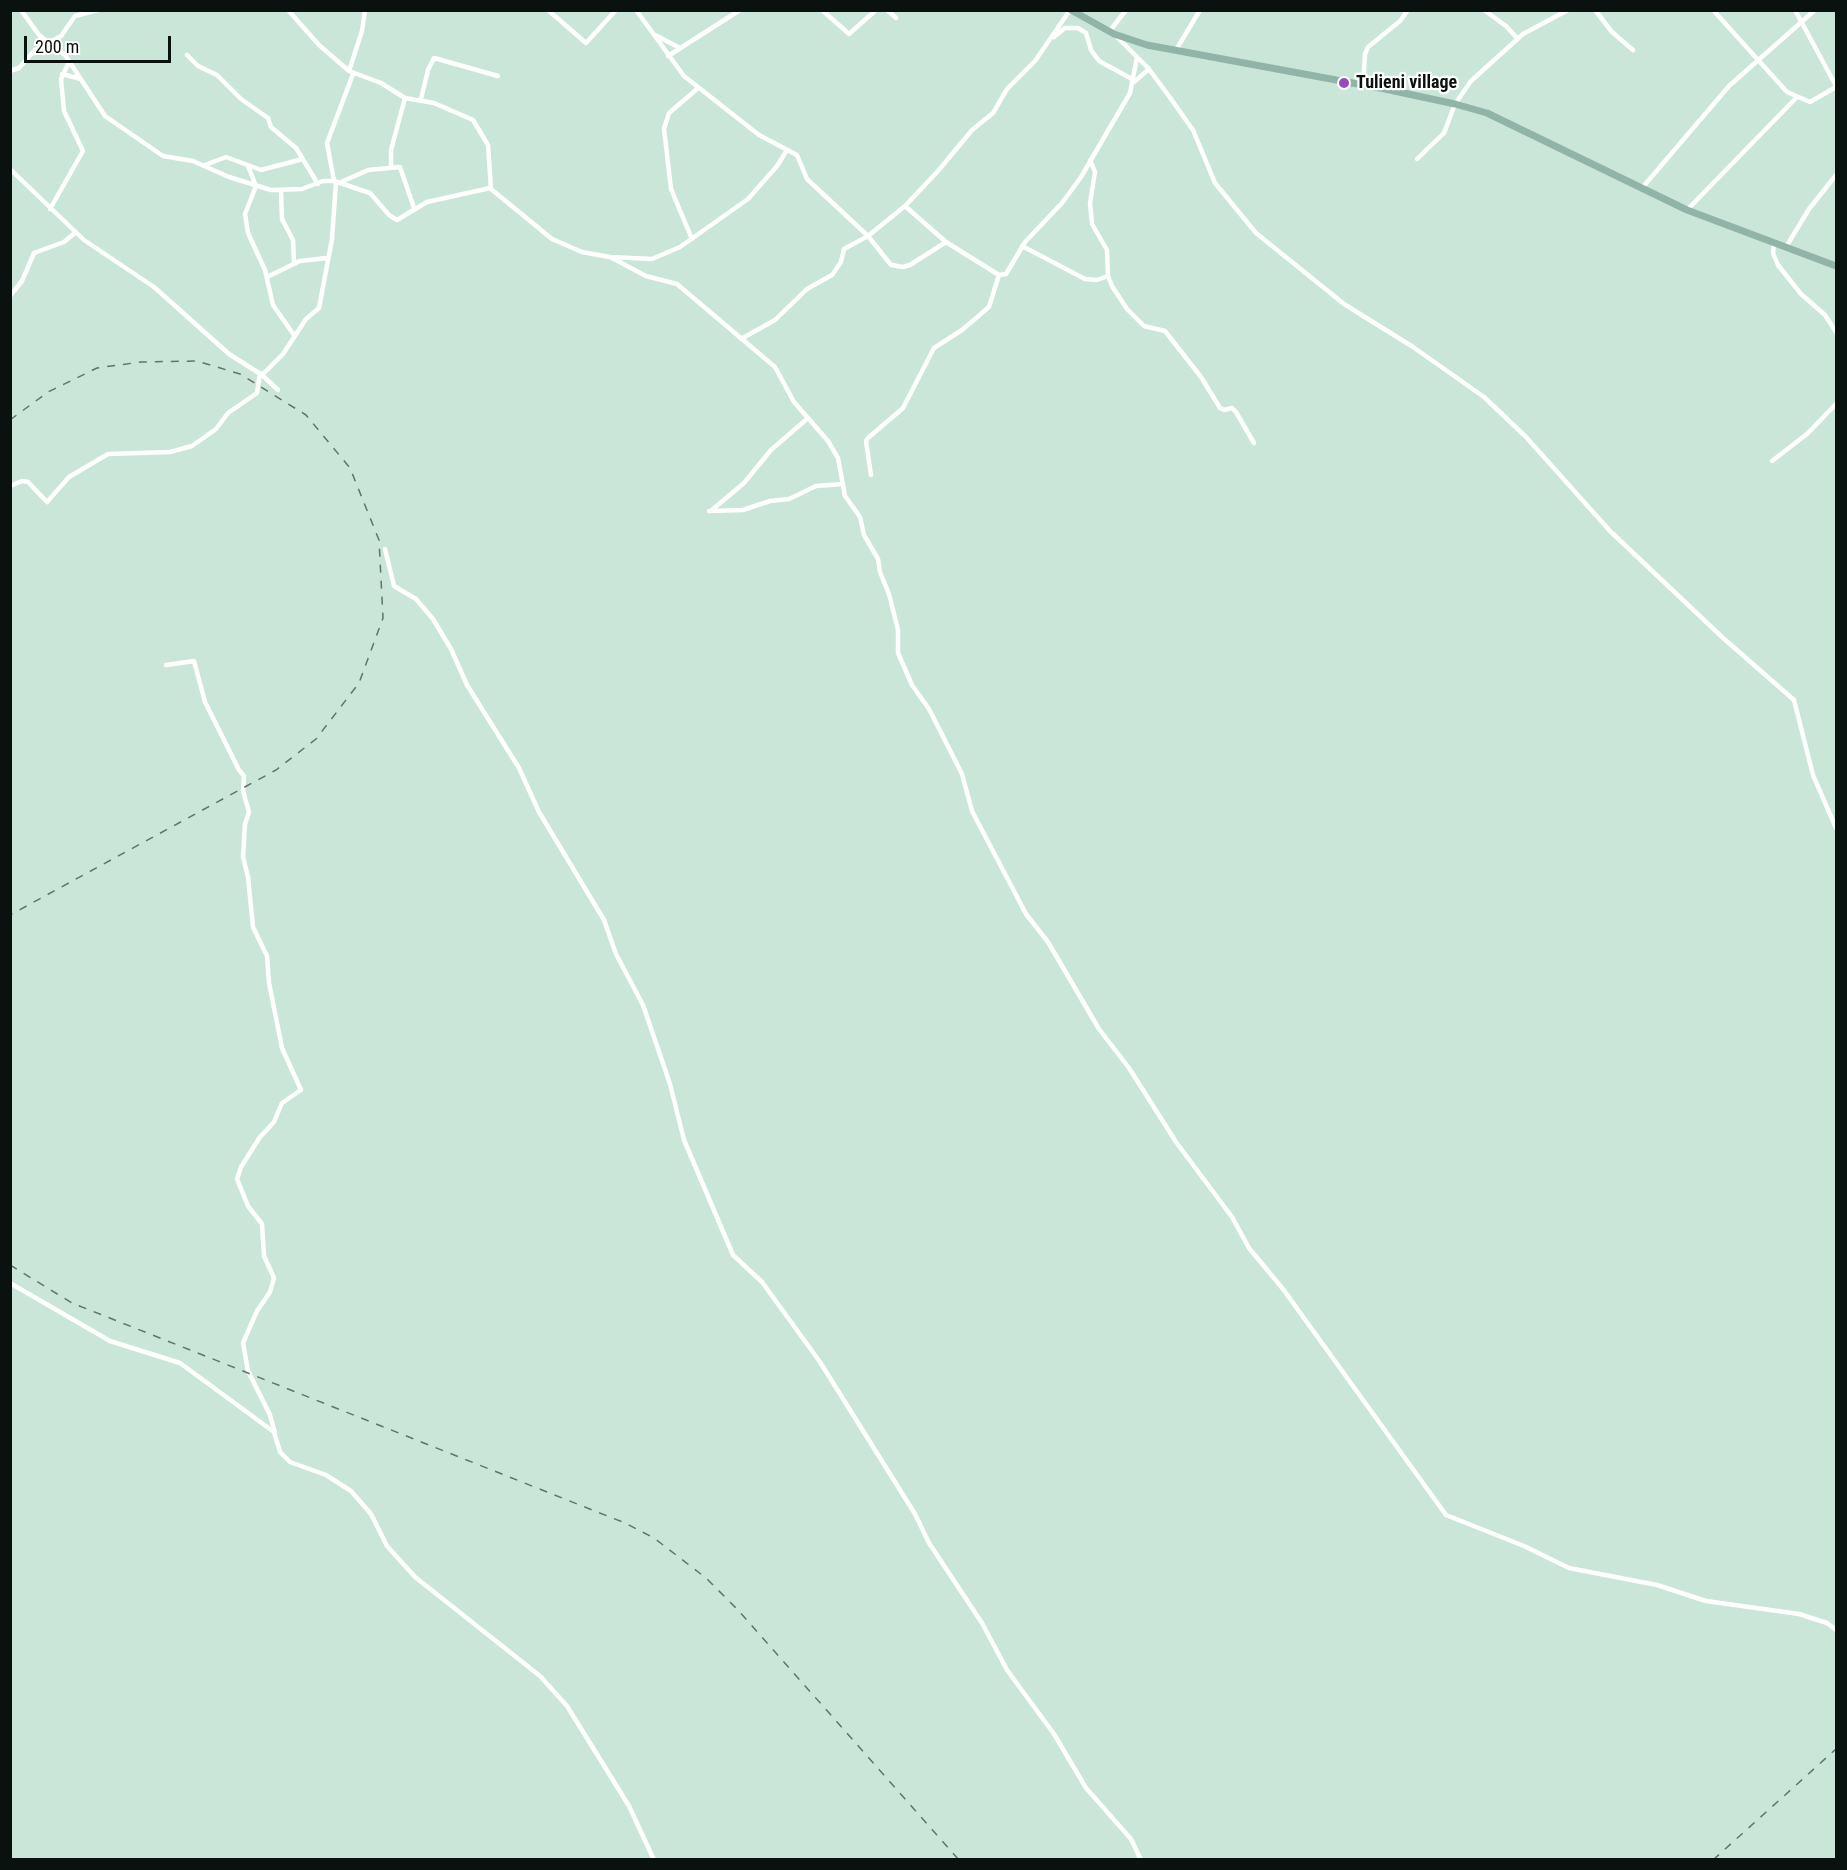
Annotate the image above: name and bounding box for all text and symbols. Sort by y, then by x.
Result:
scale bar [27,24,174,62]
text: 200 m [35,36,79,57]
place label: Tulieni village [1356,72,1457,94]
marker: Tulieni village [1337,76,1351,90]

